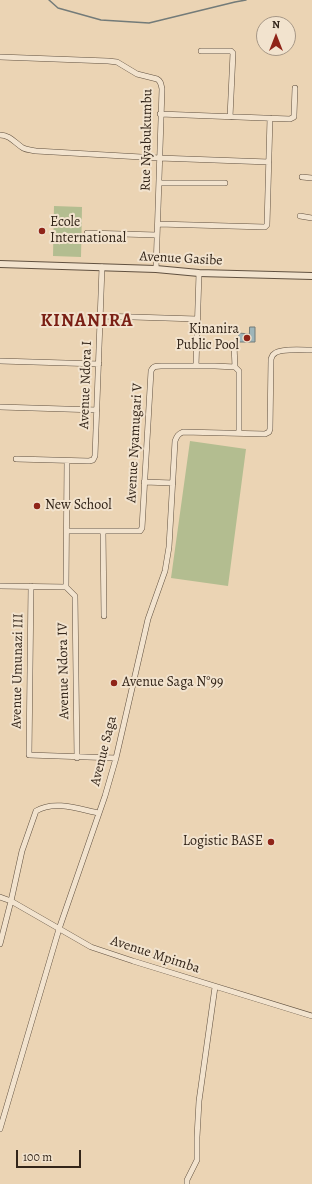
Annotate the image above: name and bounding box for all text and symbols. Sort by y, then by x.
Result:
north arrow [256,16,296,56]
text: N [272,17,280,32]
street label: Rue Nyabukumbu [138,89,156,191]
place label: Ecole International [50,215,126,248]
marker: Ecole International [37,226,47,236]
street label: Avenue Gasibe [139,248,223,270]
district label: KINANIRA [41,311,133,333]
place label: Kinanira Public Pool [176,322,239,354]
marker: Kinanira Public Pool [242,333,252,343]
street label: Avenue Ndora I [76,341,96,429]
street label: Avenue Nyamugari V [123,383,147,503]
place label: New School [45,498,112,514]
marker: New School [32,501,42,511]
street label: Avenue Umunazi III [9,613,27,729]
street label: Avenue Ndora IV [55,622,73,720]
place label: Avenue Saga N°99 [122,675,223,691]
marker: Avenue Saga N°99 [109,678,119,688]
street label: Avenue Saga [87,714,121,788]
place label: Logistic BASE [183,834,263,850]
marker: Logistic BASE [266,837,276,847]
street label: Avenue Mpimba [108,933,202,977]
scale bar [18,1142,83,1168]
text: 100 m [23,1149,52,1165]

